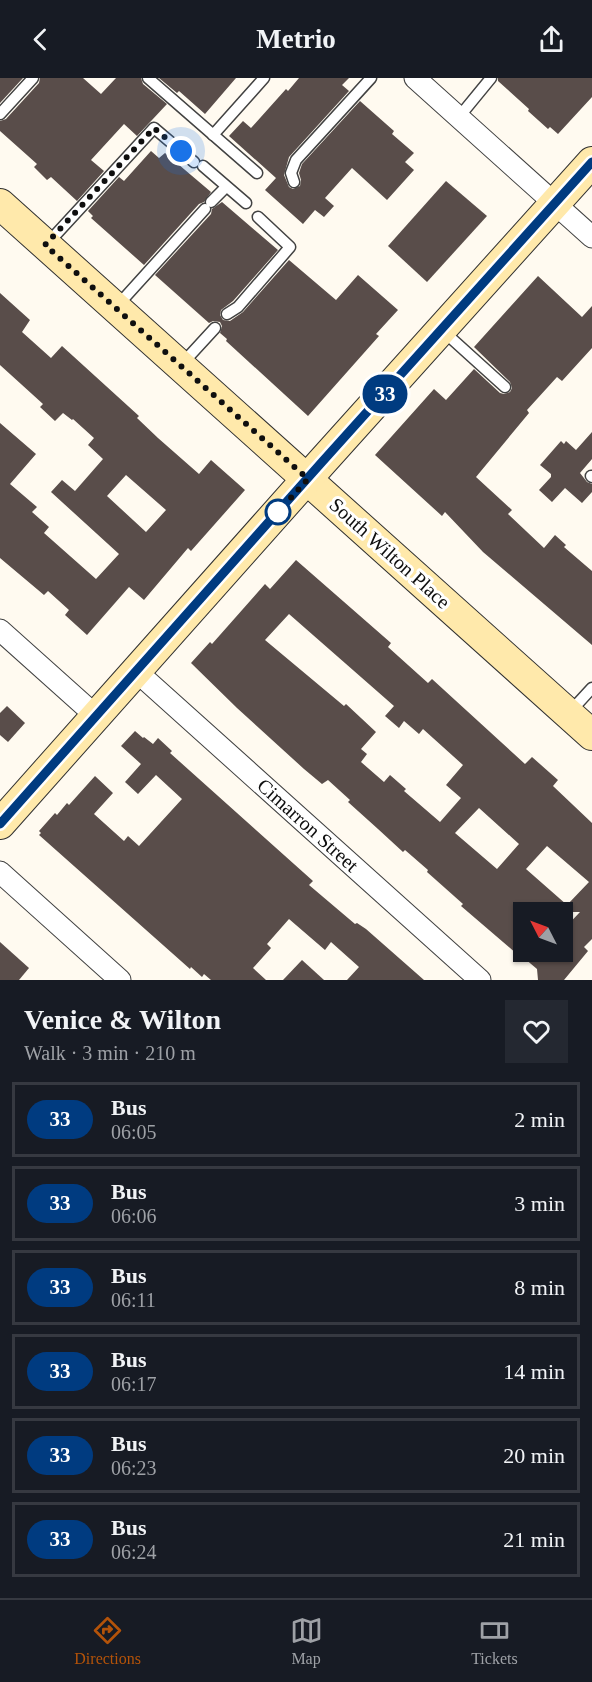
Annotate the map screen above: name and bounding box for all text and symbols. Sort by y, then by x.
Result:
icon: back [24,23,57,56]
icon: share [535,23,568,56]
text: Metrio [256,24,336,54]
your location [166,136,196,166]
line badge: 33 [358,374,412,414]
text: 33 [375,382,396,406]
street label: South Wilton Place [325,493,455,613]
unlabelled marker [265,499,291,525]
street label: Cimarron Street [253,774,363,876]
north arrow [513,902,573,962]
map controls [513,902,573,962]
button: heart [505,1000,568,1063]
text: Venice & Wilton [24,1004,221,1035]
text: Walk · 3 min · 210 m [24,1042,196,1064]
text: Bus [111,1095,146,1120]
text: 33 [50,1107,71,1131]
text: 2 min [514,1107,565,1132]
text: 06:05 [111,1121,157,1143]
text: Bus [111,1179,146,1204]
text: 33 [50,1191,71,1215]
text: 3 min [514,1191,565,1216]
text: 06:06 [111,1205,157,1227]
text: Bus [111,1263,146,1288]
text: 33 [50,1275,71,1299]
text: 8 min [514,1275,565,1300]
text: 06:11 [111,1289,156,1311]
text: Bus [111,1347,146,1372]
text: 33 [50,1359,71,1383]
text: 14 min [503,1359,565,1384]
text: 06:17 [111,1373,157,1395]
text: Bus [111,1431,146,1456]
text: 33 [50,1443,71,1467]
text: 20 min [503,1443,565,1468]
text: 06:23 [111,1457,157,1479]
text: Bus [111,1515,146,1540]
text: 33 [50,1527,71,1551]
text: 21 min [503,1527,565,1552]
text: 06:24 [111,1541,157,1563]
tab: Directions [74,1614,141,1668]
tab: Map [290,1614,323,1668]
tab: Tickets [471,1614,518,1668]

